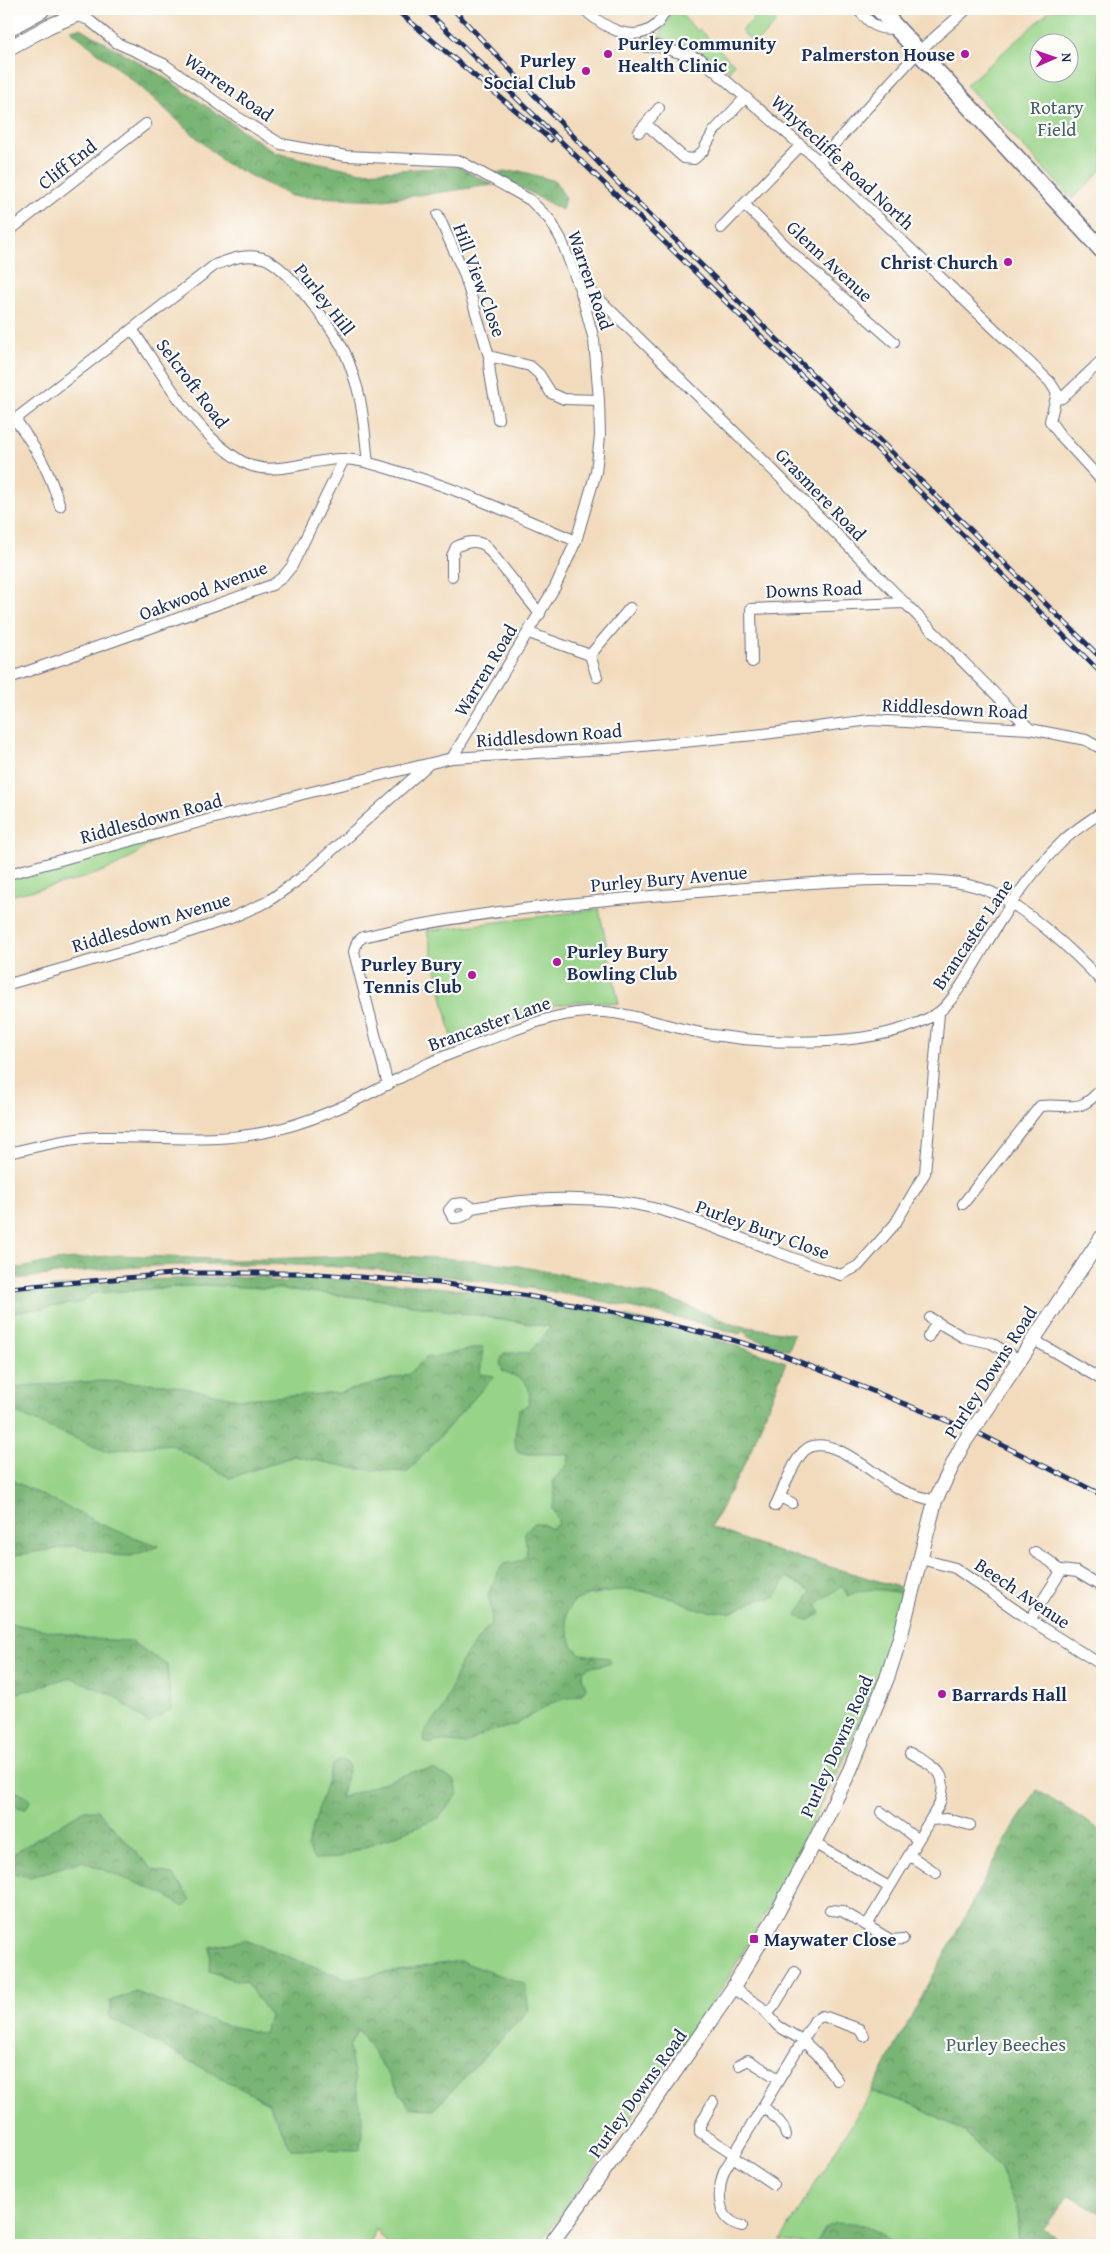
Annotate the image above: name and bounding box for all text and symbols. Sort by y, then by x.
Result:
place label: Purley Community Health Clinic [618,29,776,79]
north arrow [1028,32,1078,82]
place label: Palmerston House [801,40,955,68]
street label: Warren Road [179,46,280,129]
place label: Purley Social Club [484,46,576,96]
marker: Purley Community Health Clinic [602,48,614,60]
marker: Palmerston House [959,48,971,60]
text: N [1057,53,1077,63]
marker: Purley Social Club [580,65,592,77]
street label: Whytecliffe Road North [765,88,921,236]
park label: Rotary Field [1030,93,1084,143]
street label: Cliff End [32,132,103,196]
street label: Glenn Avenue [780,213,880,309]
street label: Hill View Close [446,219,514,341]
street label: Warren Road [561,227,621,334]
place label: Christ Church [881,248,999,276]
marker: Christ Church [1002,256,1014,268]
street label: Purley Hill [288,257,362,341]
street label: Selcroft Road [150,332,237,434]
street label: Grasmere Road [769,441,873,548]
street label: Oakwood Avenue [135,553,271,627]
street label: Downs Road [765,573,864,605]
street label: Warren Road [446,618,524,721]
street label: Riddlesdown Road [881,690,1029,726]
street label: Riddlesdown Road [475,716,624,754]
street label: Riddlesdown Road [77,785,226,850]
street label: Purley Bury Avenue [590,857,749,899]
street label: Brancaster Lane [924,873,1020,995]
street label: Riddlesdown Avenue [68,885,234,959]
place label: Purley Bury Bowling Club [567,937,677,987]
place label: Purley Bury Tennis Club [361,950,462,1000]
marker: Purley Bury Bowling Club [551,956,563,968]
marker: Purley Bury Tennis Club [466,969,478,981]
street label: Brancaster Lane [424,988,554,1058]
street label: Purley Bury Close [692,1192,834,1266]
street label: Purley Downs Road [937,1300,1044,1444]
street label: Beech Avenue [970,1551,1076,1635]
street label: Purley Downs Road [792,1670,880,1821]
place label: Barrards Hall [952,1680,1067,1708]
marker: Barrards Hall [936,1688,948,1700]
place label: Maywater Close [764,1925,897,1953]
marker: Maywater Close [748,1933,760,1945]
street label: Purley Downs Road [581,2022,694,2163]
park label: Purley Beeches [946,2030,1066,2058]

